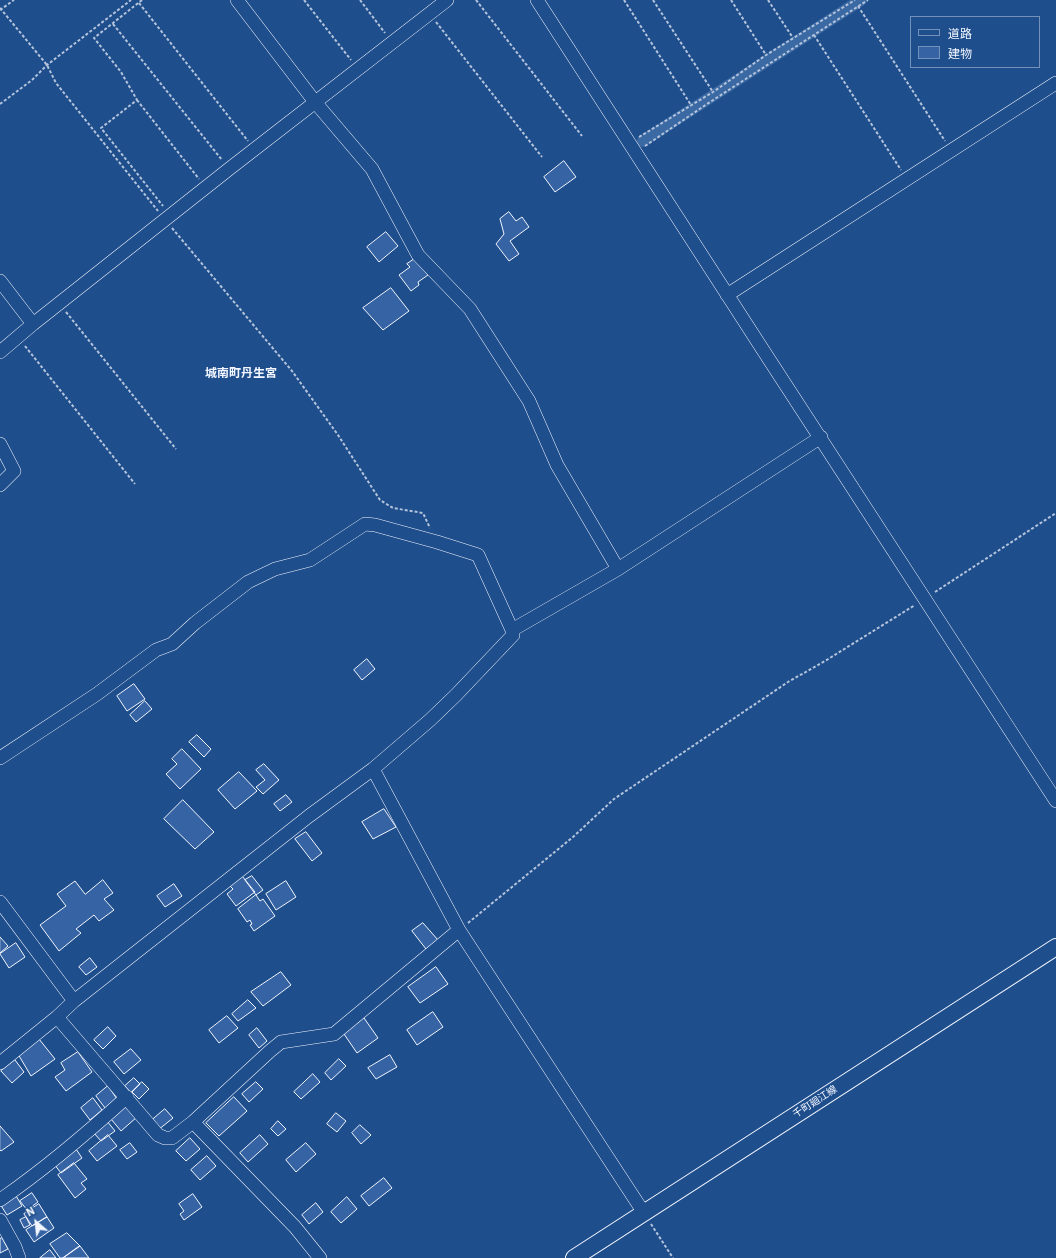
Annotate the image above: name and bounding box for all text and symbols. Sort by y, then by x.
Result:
legend [910,16,1040,68]
text: 道路 [948,26,972,41]
text: 建物 [948,46,972,61]
district label: 城南町丹生宮 [205,367,277,381]
street label: 千町廻江線 [791,1083,839,1121]
north arrow [16,1202,56,1242]
text: N [24,1203,37,1219]

